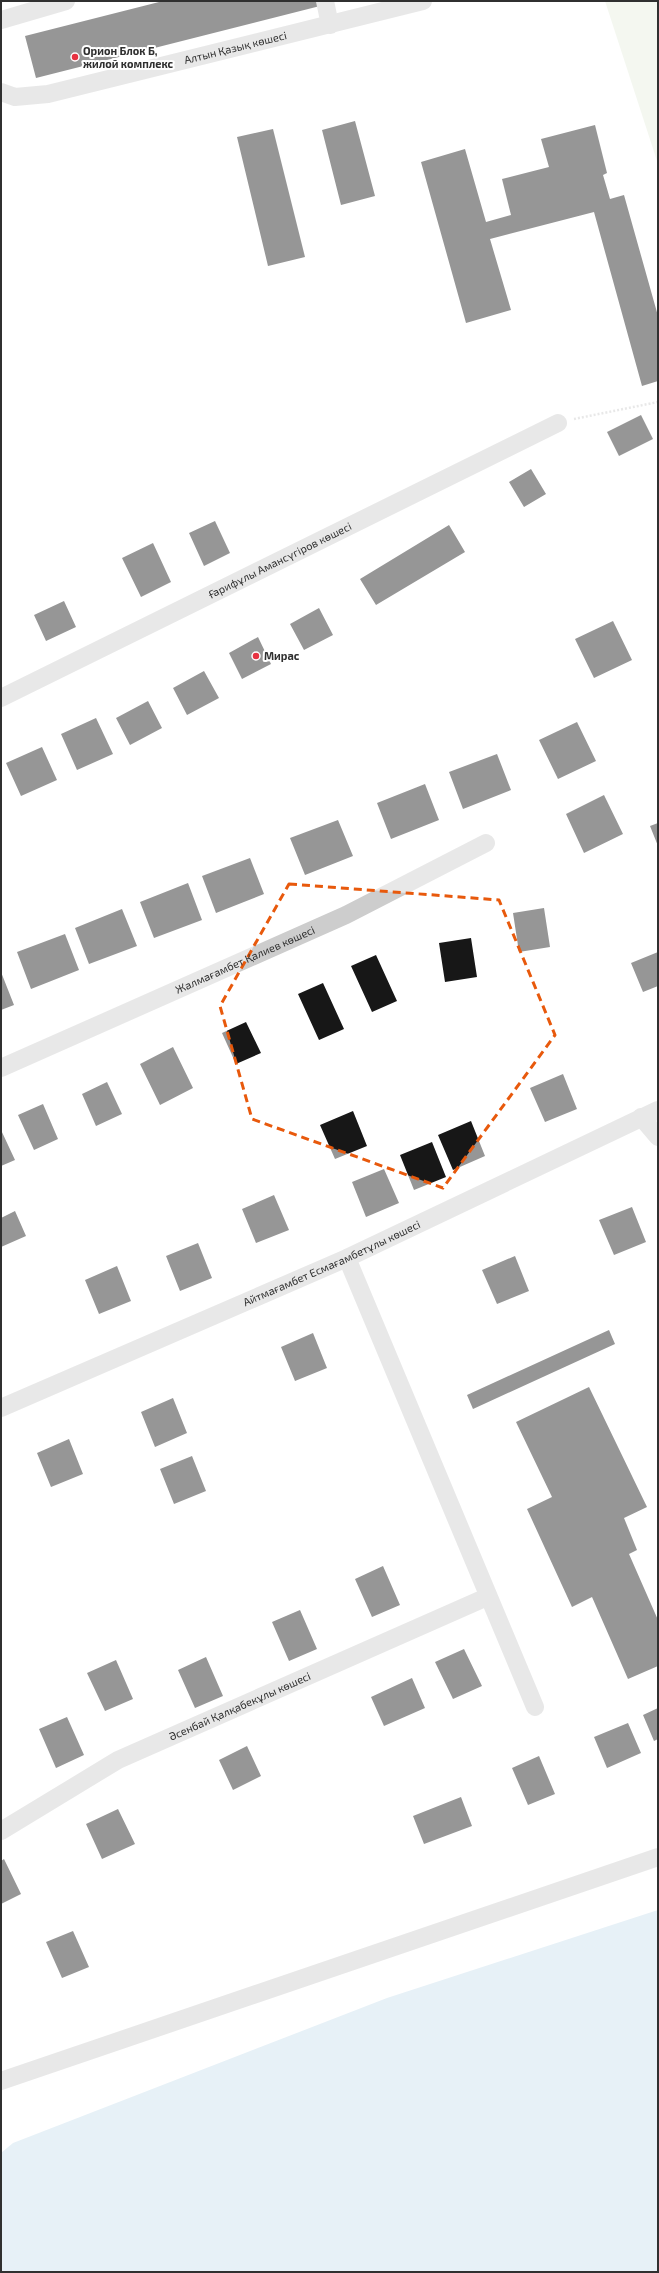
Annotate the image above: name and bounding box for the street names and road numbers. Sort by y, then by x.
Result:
street label: Алтын Қазық көшесі [183,28,288,66]
street label: Ғарифұлы Амансүгіров көшесі [206,519,353,601]
street label: Жалмағамбет Қалиев көшесі [173,923,317,996]
street label: Айтмағамбет Есмағамбетұлы көшесі [241,1217,422,1308]
street label: Әсенбай Қалқабекұлы көшесі [167,1669,312,1743]

